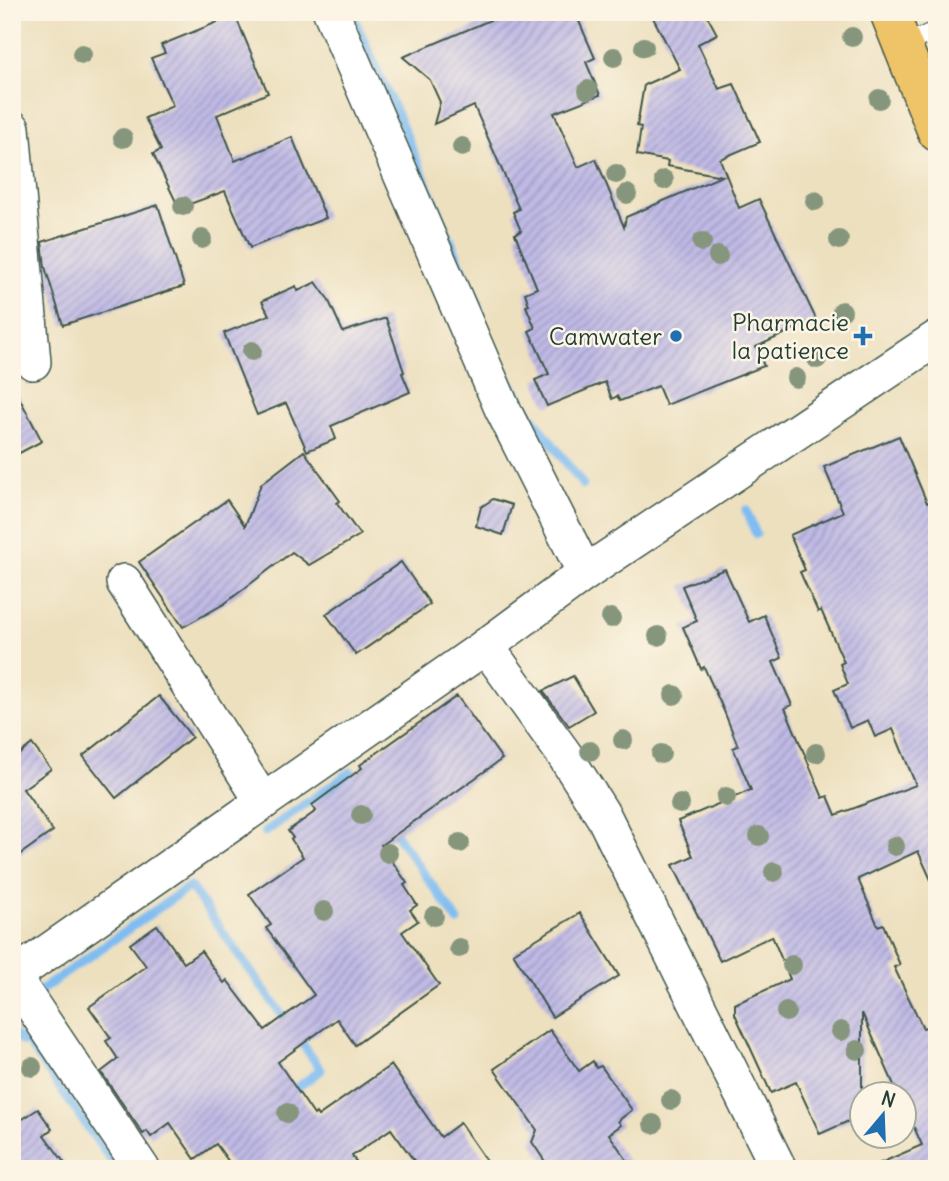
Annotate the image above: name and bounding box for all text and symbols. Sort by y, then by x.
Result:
place label: Pharmacie la patience [732,307,849,365]
place label: Camwater [549,321,662,351]
marker: Camwater [668,328,684,344]
marker: Pharmacie la patience [855,328,871,344]
north arrow [848,1080,918,1150]
text: N [878,1085,899,1112]

